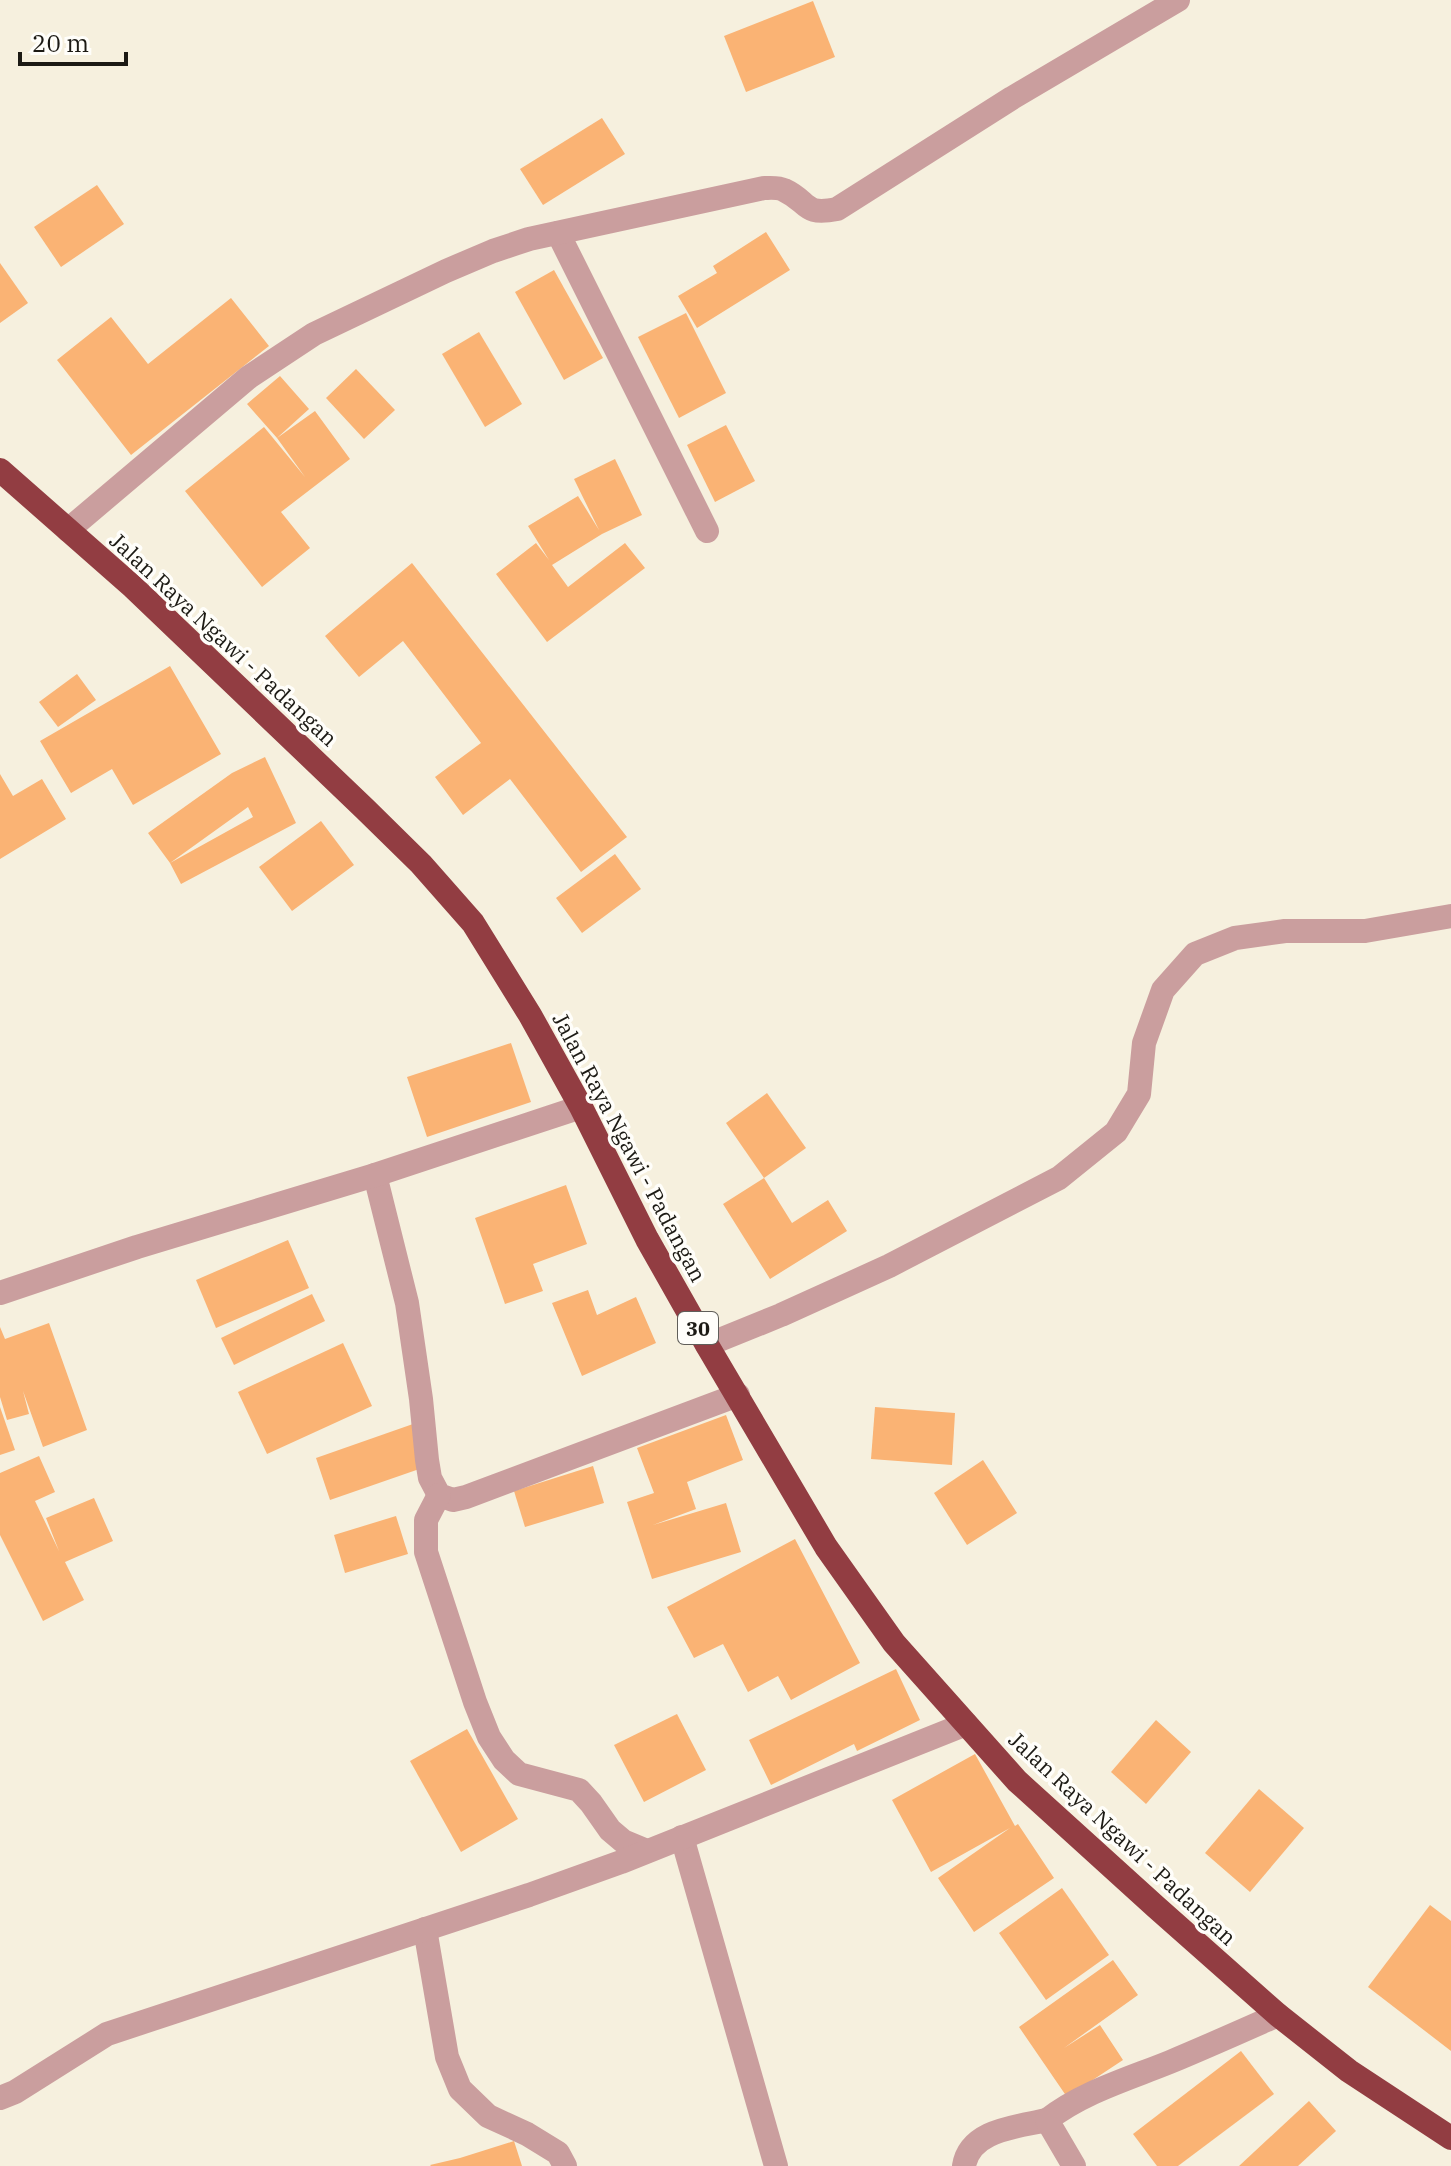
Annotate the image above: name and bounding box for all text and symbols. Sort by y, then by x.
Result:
scale bar [20,16,126,66]
text: 20 m [32,27,89,59]
street label: Jalan Raya Ngawi - Padangan [104,526,344,752]
street label: Jalan Raya Ngawi - Padangan [547,1007,713,1287]
road number: 30 [678,1312,718,1344]
street label: Jalan Raya Ngawi - Padangan [1003,1725,1243,1951]

